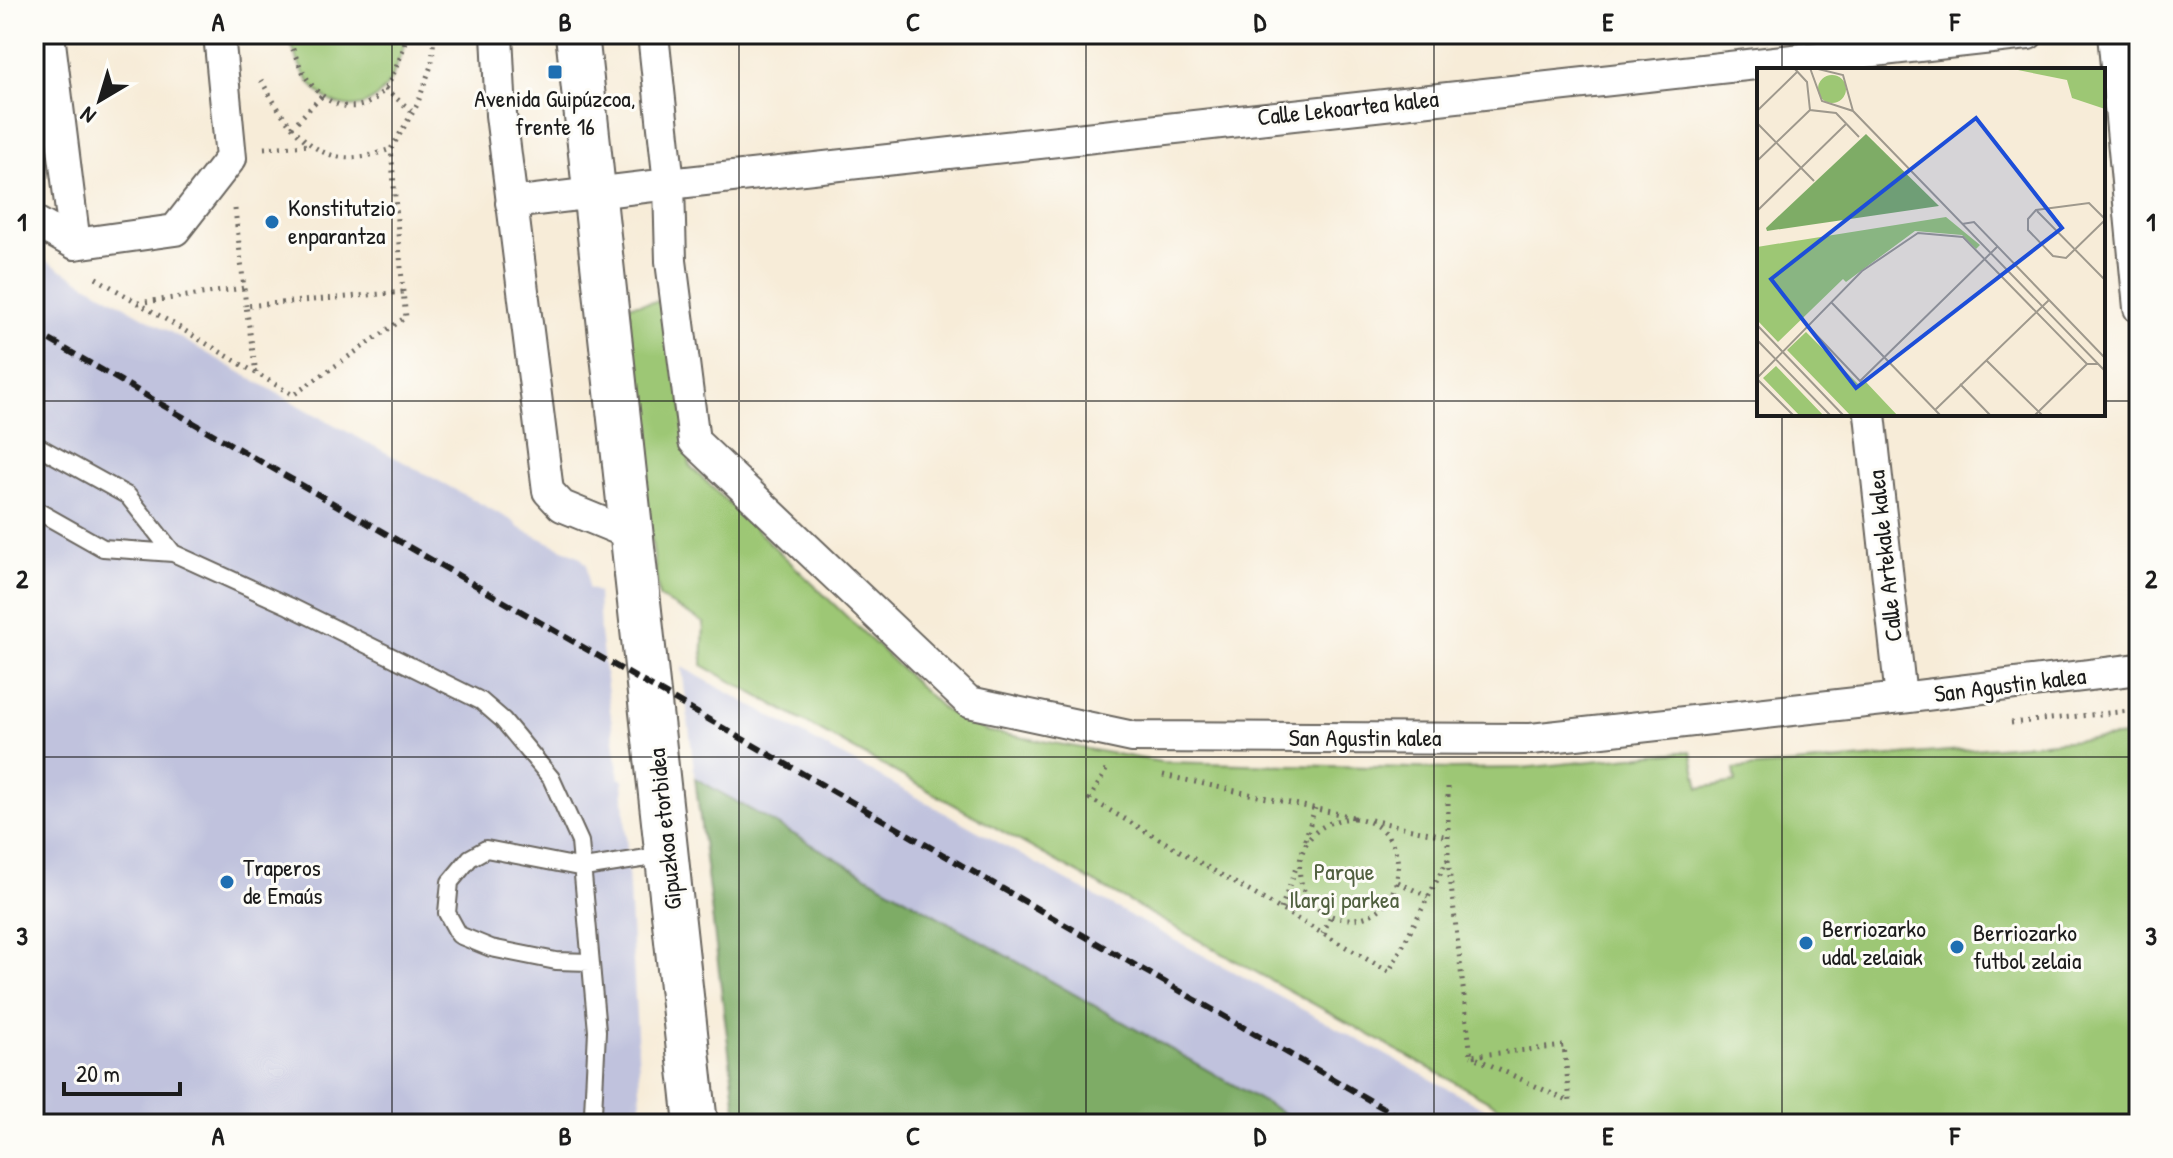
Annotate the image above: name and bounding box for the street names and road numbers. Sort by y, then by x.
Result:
street label: Calle Lekoartea kalea [1256,82,1440,132]
street label: Calle Artekale kalea [1859,469,1909,643]
street label: San Agustin kalea [1932,659,2088,709]
street label: San Agustin kalea [1289,721,1441,753]
street label: Gipuzkoa etorbidea [640,747,688,911]

